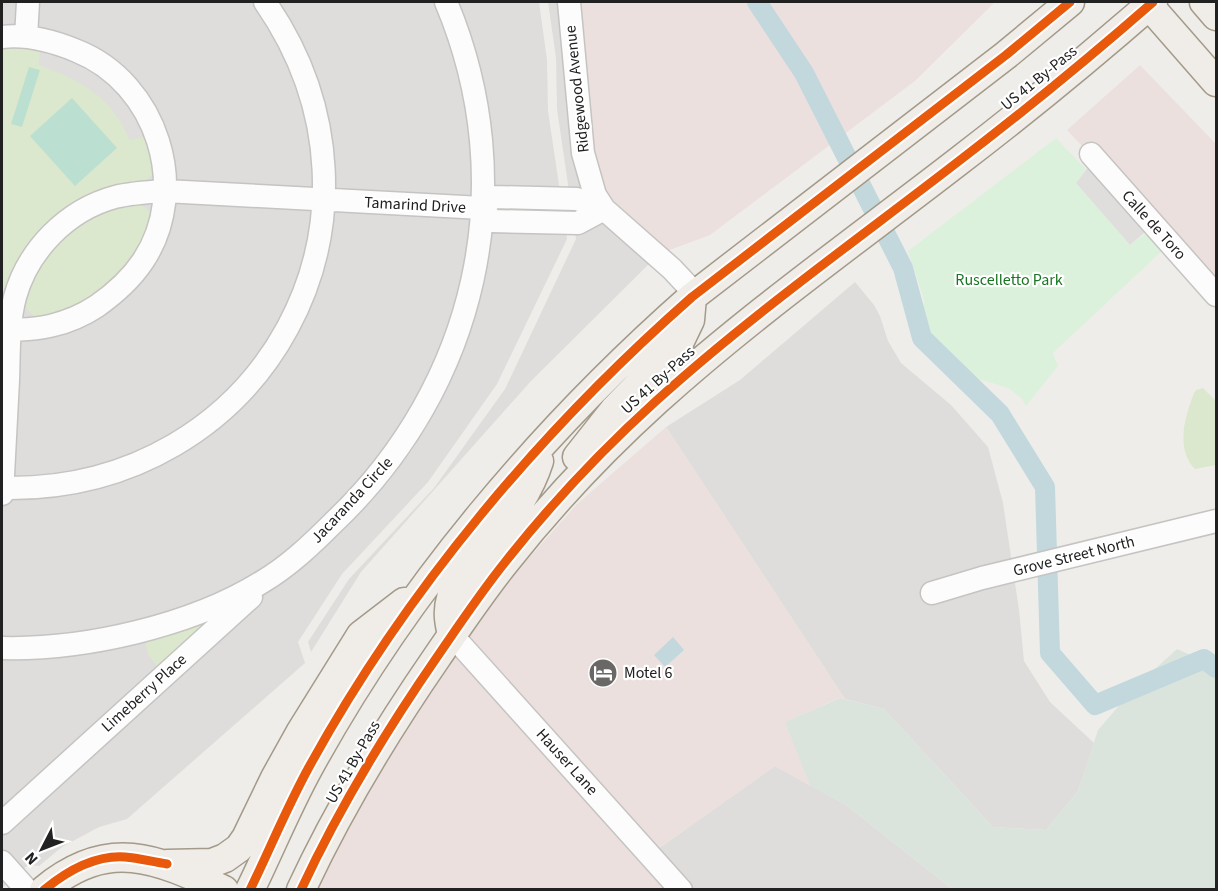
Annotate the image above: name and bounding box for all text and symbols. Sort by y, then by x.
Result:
street label: Ridgewood Avenue [559,24,595,154]
street label: US 41 By-Pass [996,40,1082,116]
street label: Calle de Toro [1117,185,1191,265]
street label: Tamarind Drive [364,191,466,219]
park label: Ruscelletto Park [955,269,1063,291]
street label: US 41 By-Pass [616,341,700,419]
street label: Jacaranda Circle [306,452,398,548]
street label: Grove Street North [1011,530,1137,582]
street label: Limeberry Place [97,649,192,737]
hotel icon: Motel 6 [587,657,619,689]
place label: Motel 6 [624,662,672,684]
street label: US 41 By-Pass [320,716,386,808]
street label: Hauser Lane [531,724,603,800]
north arrow [12,819,72,879]
text: N [20,847,43,870]

